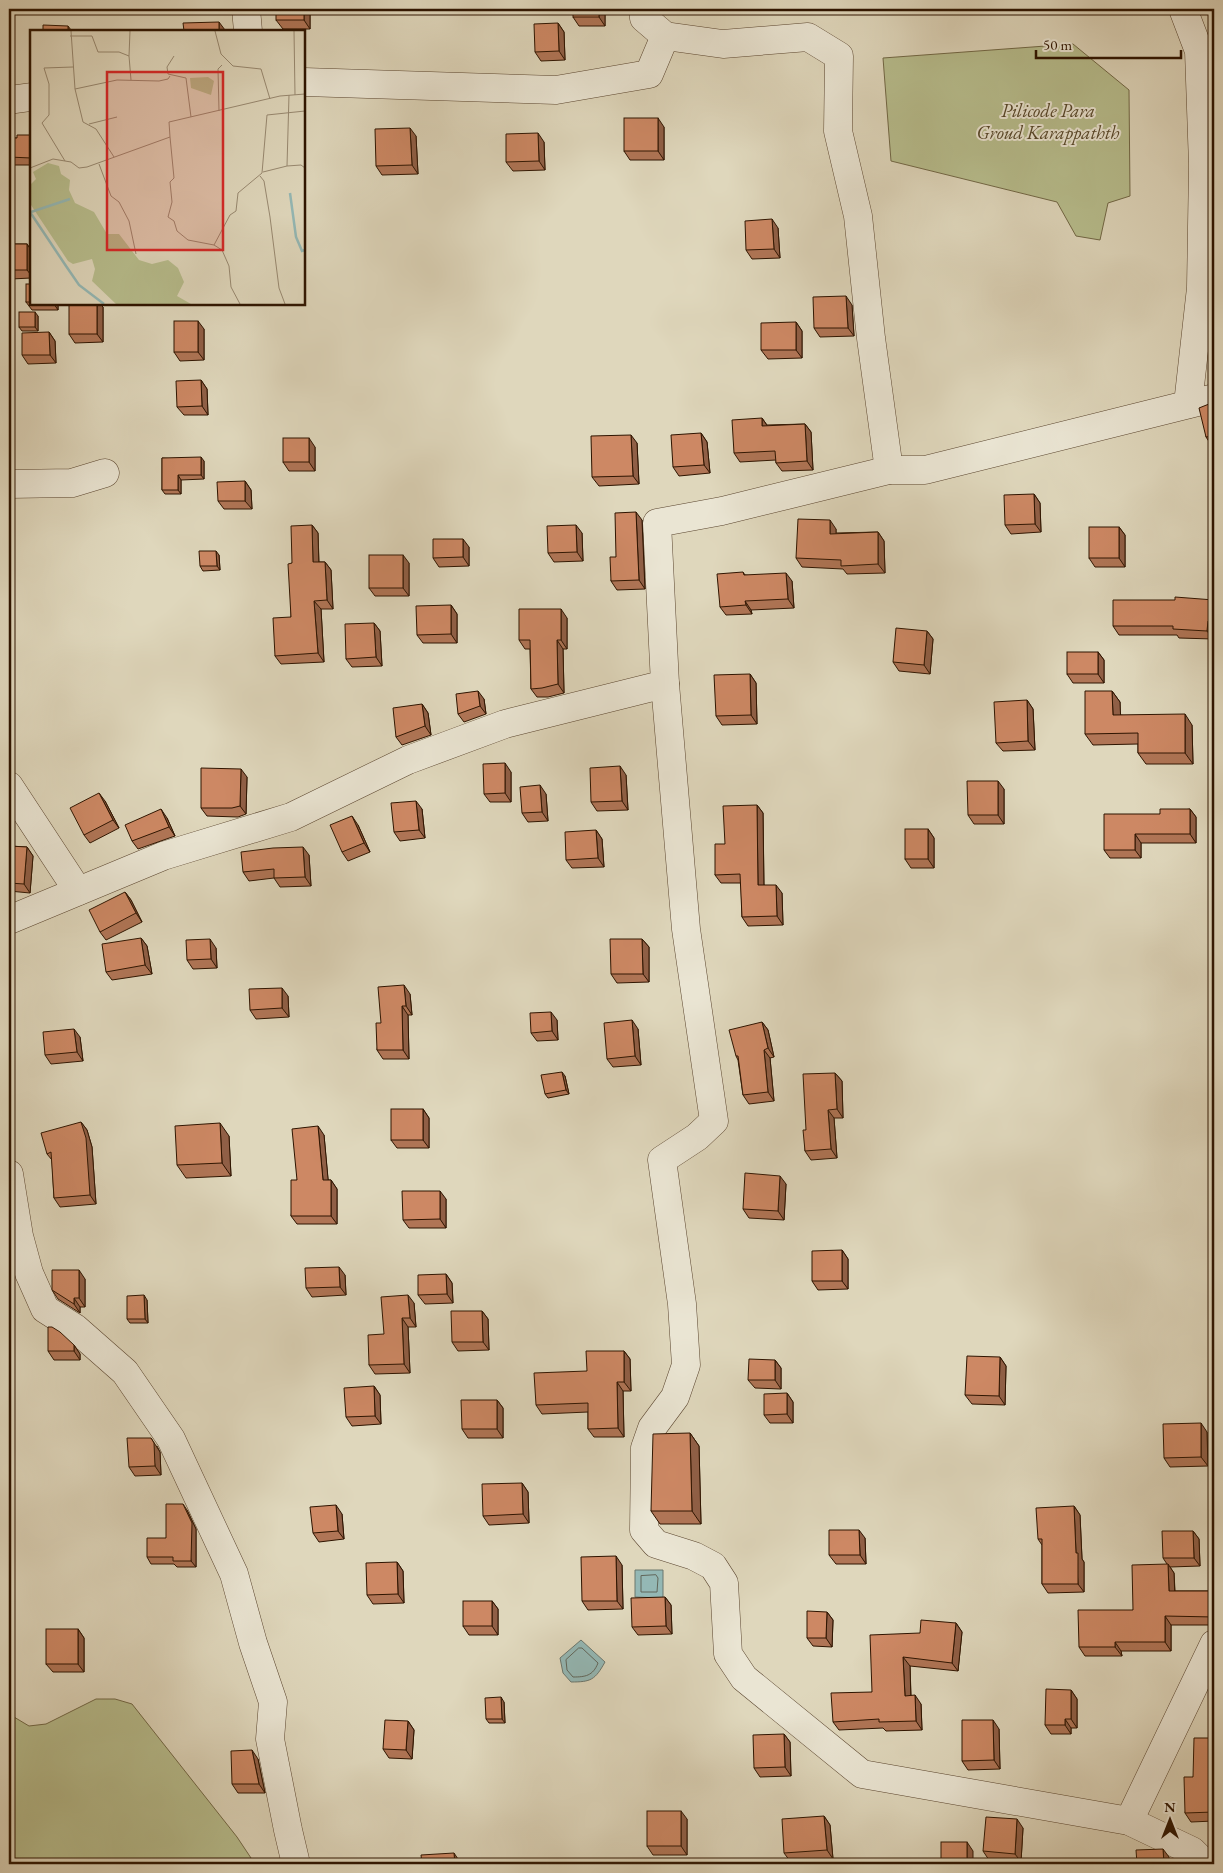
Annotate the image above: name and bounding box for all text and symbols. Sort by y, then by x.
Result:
scale bar [1036,28,1180,60]
inset map [30,30,305,305]
text: 50 m [1043,35,1072,54]
park label: Pilicode Para Groud Karappathth [976,98,1120,145]
north arrow [1146,1796,1196,1846]
text: N [1164,1798,1176,1816]

